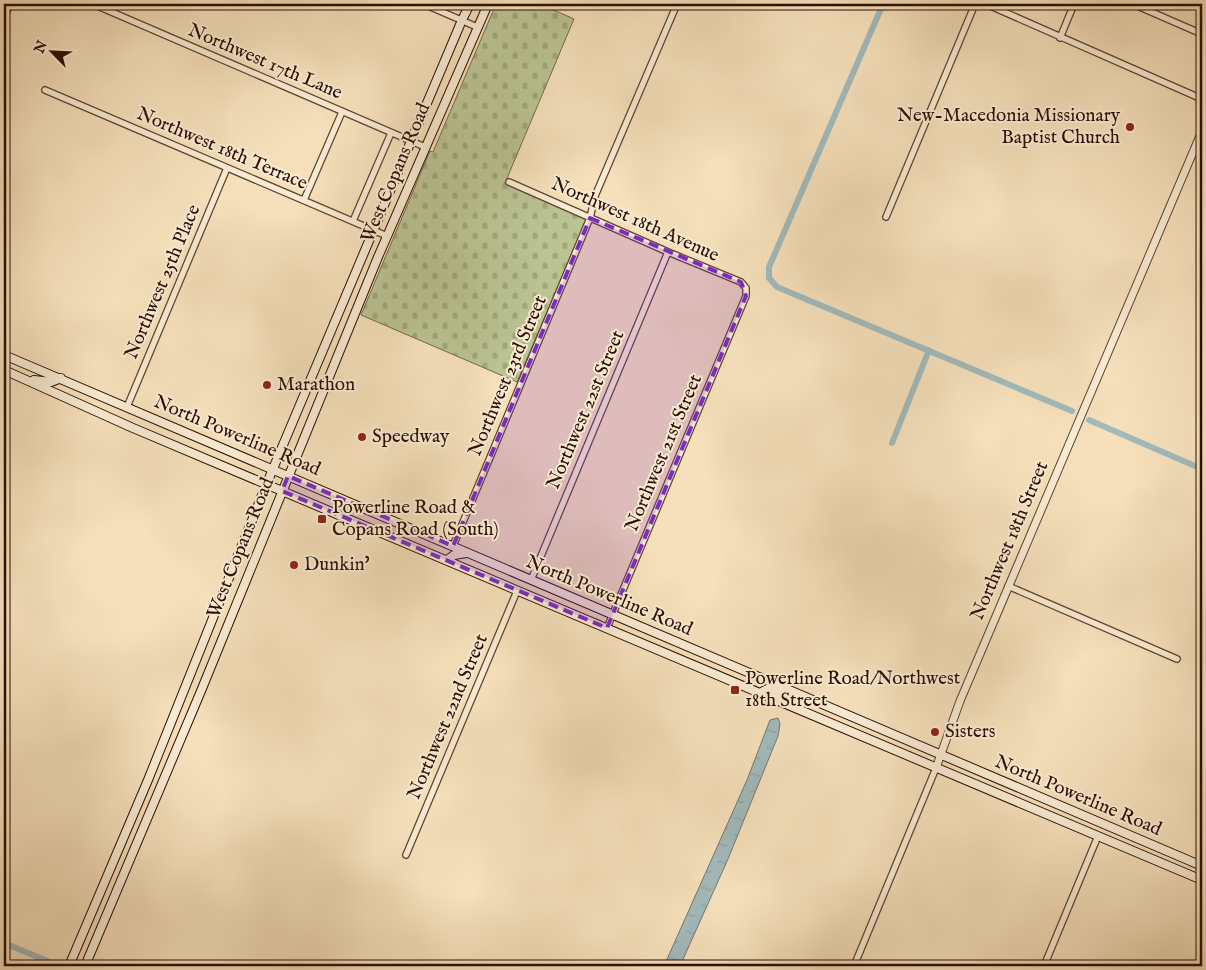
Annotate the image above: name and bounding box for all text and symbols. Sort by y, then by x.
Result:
street label: Northwest 17th Lane [184,19,346,105]
north arrow [28,28,78,78]
text: N [30,38,52,57]
street label: West Copans Road [356,99,437,246]
street label: Northwest 18th Terrace [133,102,311,196]
place label: New-Macedonia Missionary Baptist Church [897,104,1121,150]
marker: New-Macedonia Missionary Baptist Church [1124,121,1136,133]
street label: Northwest 18th Avenue [547,172,723,268]
street label: Northwest 25th Place [120,201,207,363]
street label: Northwest 23rd Street [463,292,553,460]
street label: Northwest 22st Street [542,327,630,493]
street label: Northwest 21st Street [620,370,708,535]
place label: Marathon [277,373,355,397]
marker: Marathon [261,379,273,391]
street label: North Powerline Road [150,390,325,482]
place label: Speedway [372,425,450,449]
marker: Speedway [356,431,368,443]
street label: Northwest 18th Street [966,457,1055,624]
street label: West Copans Road [202,473,280,622]
place label: Powerline Road & Copans Road (South) [332,496,498,542]
marker: Powerline Road & Copans Road (South) [316,513,328,525]
street label: North Powerline Road [522,550,697,642]
place label: Dunkin' [304,553,370,577]
marker: Dunkin' [288,559,300,571]
street label: Northwest 22nd Street [402,630,494,803]
place label: Powerline Road/Northwest 18th Street [745,667,961,713]
marker: Powerline Road/Northwest 18th Street [729,684,741,696]
place label: Sisters [945,720,995,744]
marker: Sisters [929,726,941,738]
street label: North Powerline Road [991,750,1166,842]

